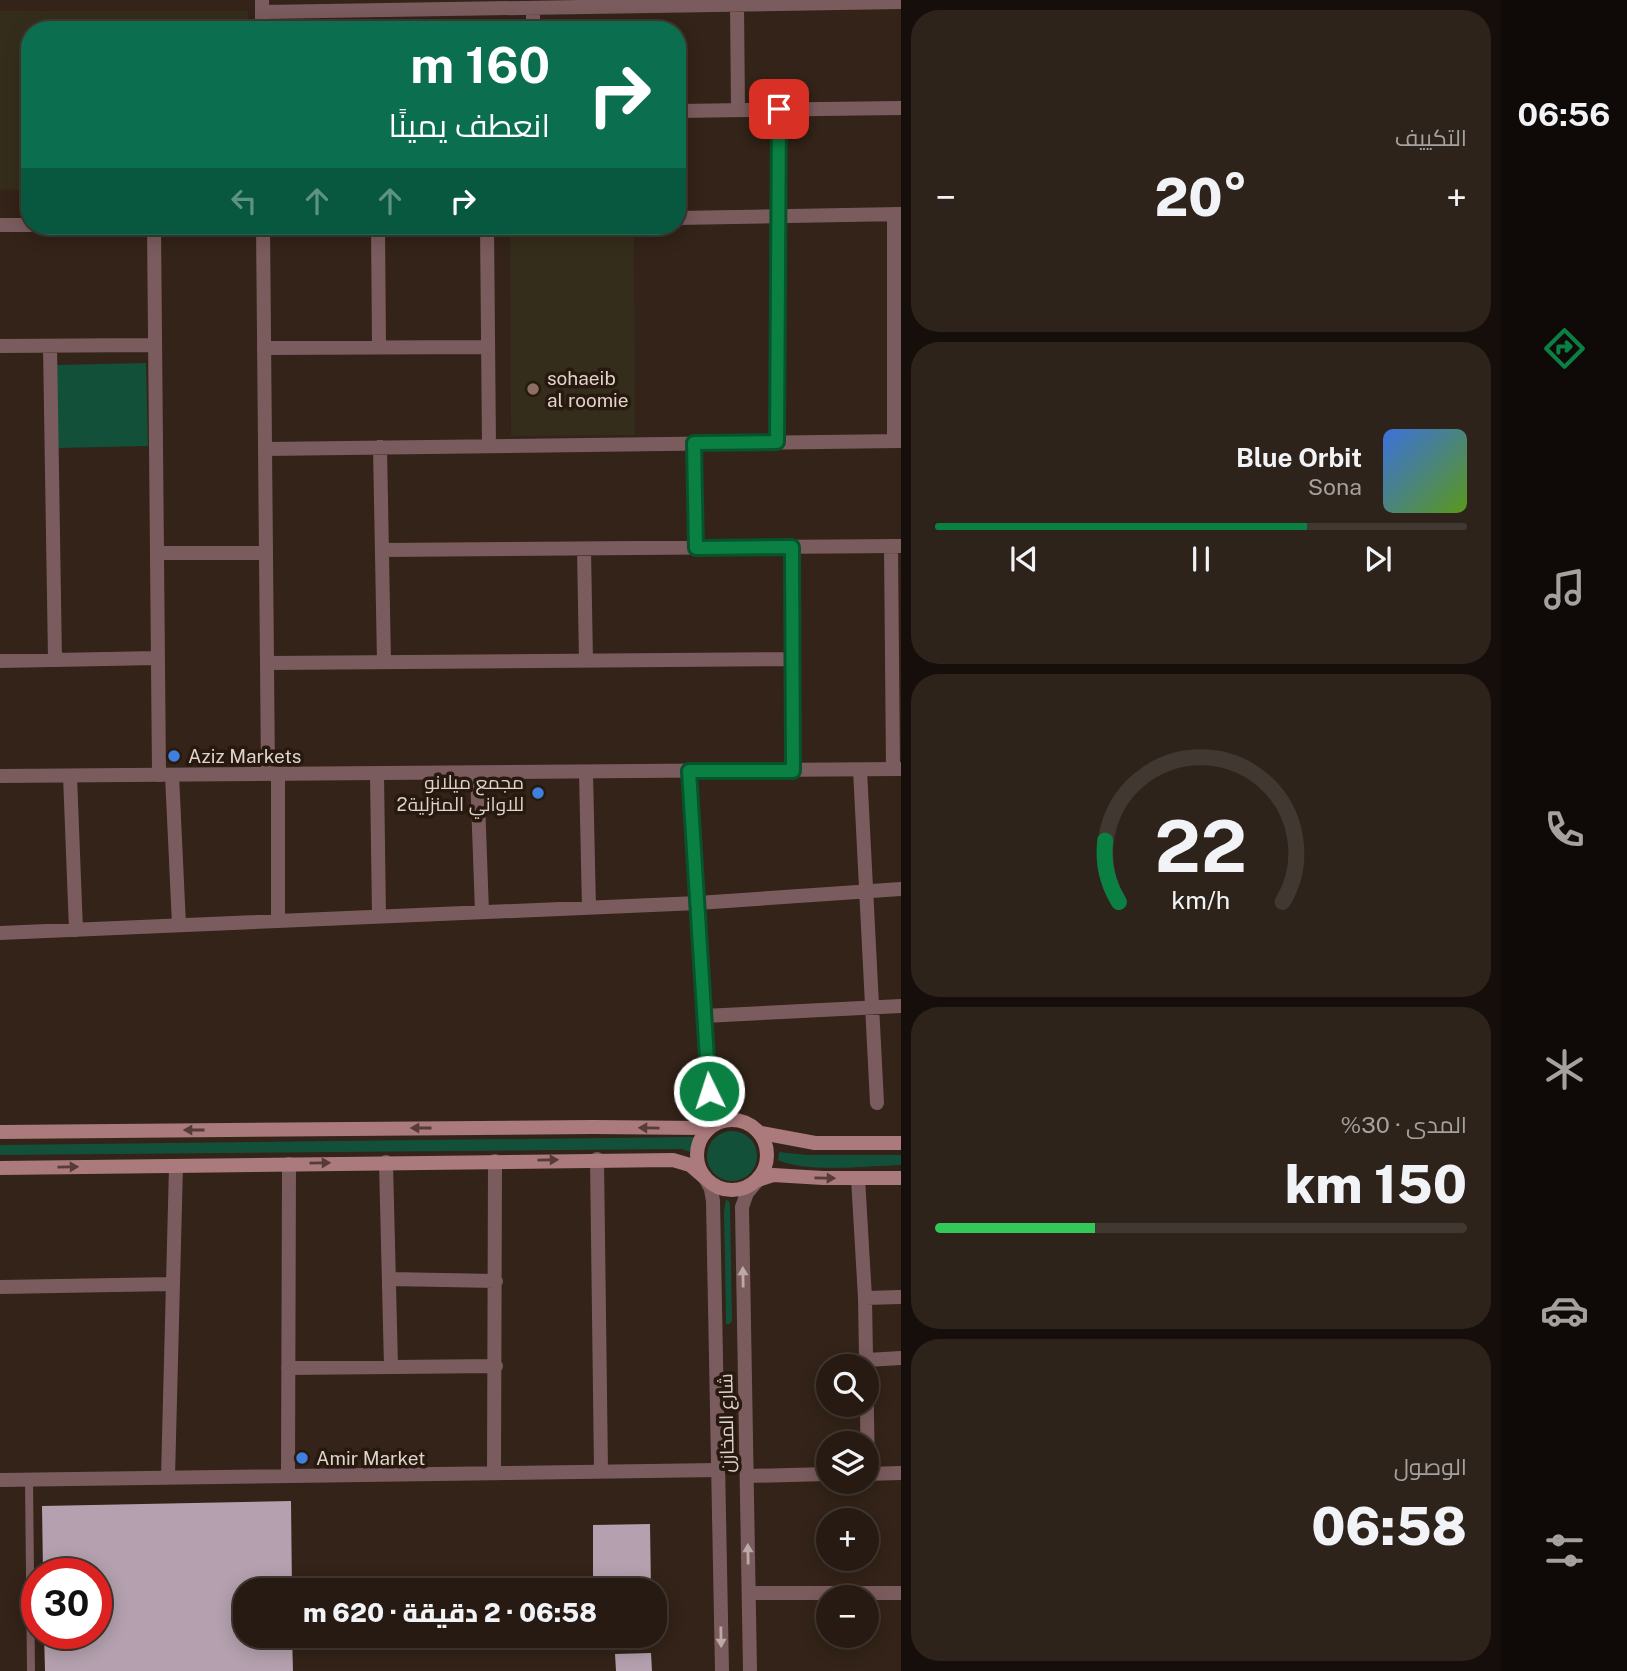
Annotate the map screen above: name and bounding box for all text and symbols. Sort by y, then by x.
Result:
text: 160 m [410,36,550,94]
icon: right [574,49,665,140]
pin [749,79,809,139]
icon: arrive [760,90,798,128]
text: 06:56 [1517,96,1611,133]
text: انعطف يمينًا [389,107,550,144]
text: التكييف [1395,124,1467,151]
text: 20° [1154,167,1248,228]
text: − [935,175,956,220]
text: + [1446,175,1467,220]
icon: left [225,182,263,220]
icon: ahead [298,182,336,220]
icon: ahead [371,182,409,220]
icon: right [444,182,482,220]
icon: directions [1540,324,1589,373]
place label: sohaeib al roomie [547,367,629,411]
marker: sohaeib al roomie [525,381,541,397]
text: Blue Orbit [1236,442,1362,473]
text: Sona [1308,473,1362,500]
icon: previous [1005,540,1043,578]
icon: pause [1182,540,1220,578]
icon: next [1359,540,1397,578]
icon: music [1540,565,1589,614]
place label: Aziz Markets [188,745,301,767]
marker: Aziz Markets [166,748,182,764]
place label: مجمع ميلانو للاواني المنزلية2 [397,771,524,819]
marker: مجمع ميلانو للاواني المنزلية2 [530,785,546,801]
text: 22 [1155,803,1247,888]
icon: phone [1540,805,1589,854]
text: km/h [1172,884,1230,914]
icon: climate [1540,1045,1589,1094]
position arrow [672,1054,746,1128]
text: المدى · 30% [1341,1111,1467,1138]
one-way arrow [410,1122,432,1134]
one-way arrow [637,1122,659,1133]
one-way arrow [183,1124,205,1136]
one-way arrow [537,1154,559,1166]
text: 150 km [1285,1154,1467,1215]
one-way arrow [309,1157,331,1169]
one-way arrow [57,1161,79,1173]
one-way arrow [814,1172,836,1184]
one-way arrow [737,1266,749,1288]
icon: car [1540,1286,1589,1335]
map controls [816,1354,879,1648]
button: search [816,1354,879,1417]
street label: شارع المخازن [714,1373,741,1473]
button: layers [816,1431,879,1494]
place label: Amir Market [316,1447,425,1469]
marker: Amir Market [294,1450,310,1466]
text: الوصول [1394,1453,1467,1480]
text: 06:58 [1311,1496,1467,1557]
button: + [816,1508,879,1571]
icon: filters [1540,1526,1589,1575]
one-way arrow [742,1543,754,1565]
speed limit sign: 30 [21,1558,112,1649]
button: − [816,1585,879,1648]
text: 06:58 · 2 دقيقة · 620 m [303,1597,597,1628]
one-way arrow [715,1626,727,1648]

